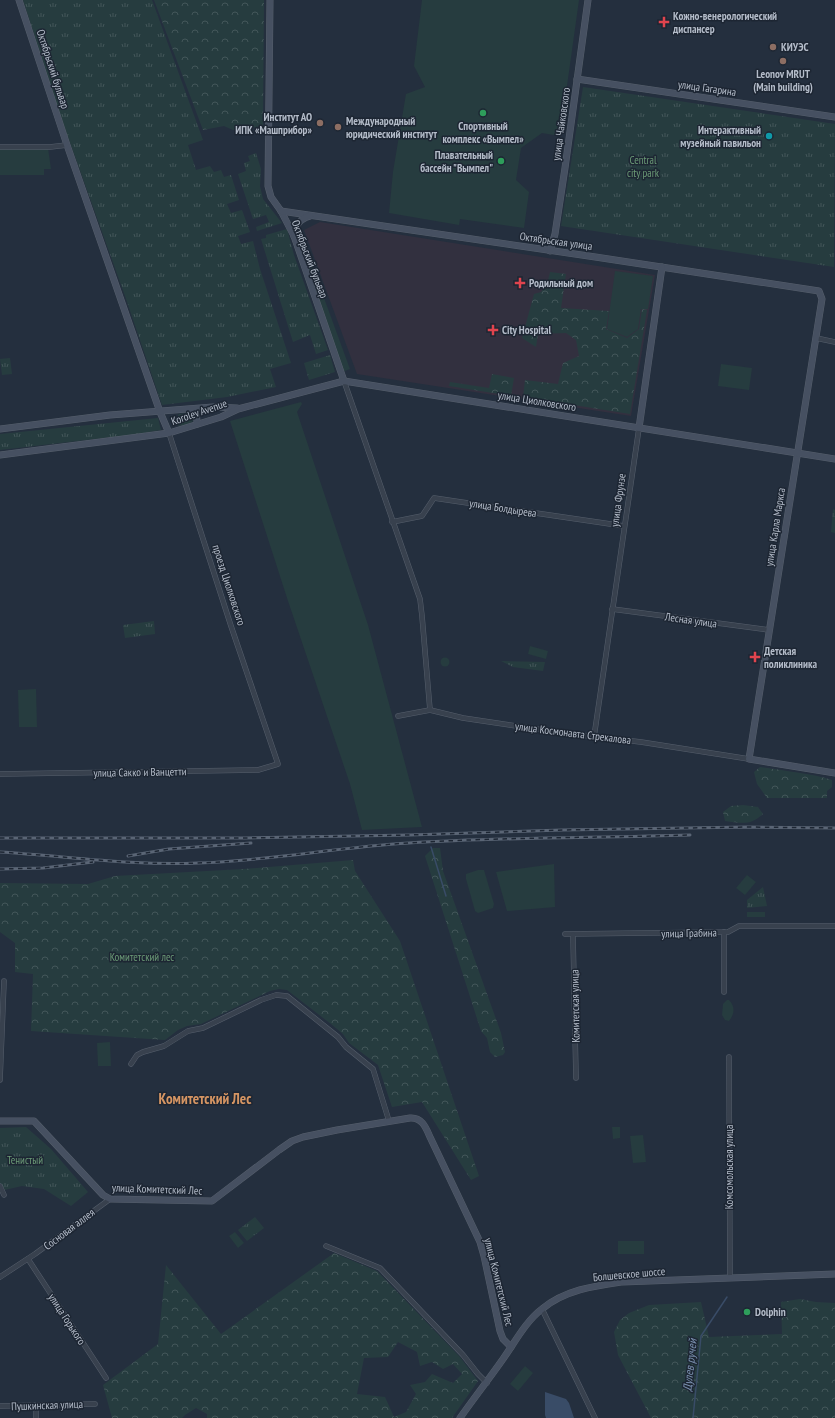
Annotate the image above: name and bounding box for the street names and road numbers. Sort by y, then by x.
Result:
street label: Октябрьский бульвар [34,28,73,111]
street label: улица Гагарина [677,77,737,99]
street label: улица Чайковского [549,86,573,161]
street label: Октябрьский бульвар [289,218,331,300]
street label: Октябрьская улица [519,229,593,253]
street label: улица Циолковского [497,388,577,414]
street label: Korolev Avenue [169,396,229,428]
street label: улица Фрунзе [607,472,629,528]
street label: улица Карла Маркса [762,487,788,567]
street label: улица Болдырева [468,496,538,520]
street label: проезд Циолковского [209,543,249,627]
street label: Лесная улица [663,609,718,631]
street label: улица Космонавта Стрекалова [514,719,632,747]
street label: улица Сакко и Ванцетти [93,764,187,780]
street label: улица Грабина [661,926,717,940]
street label: Комитетская улица [567,969,583,1043]
street label: Комсомольская улица [722,1125,736,1209]
street label: улица Комитетский Лес [112,1180,203,1198]
street label: Сосновая аллея [41,1205,97,1253]
street label: улица Комитетский Лес [481,1236,517,1328]
street label: Болшевское шоссе [592,1264,666,1284]
street label: улица Горького [45,1291,89,1347]
street label: Пушкинская улица [11,1397,83,1413]

